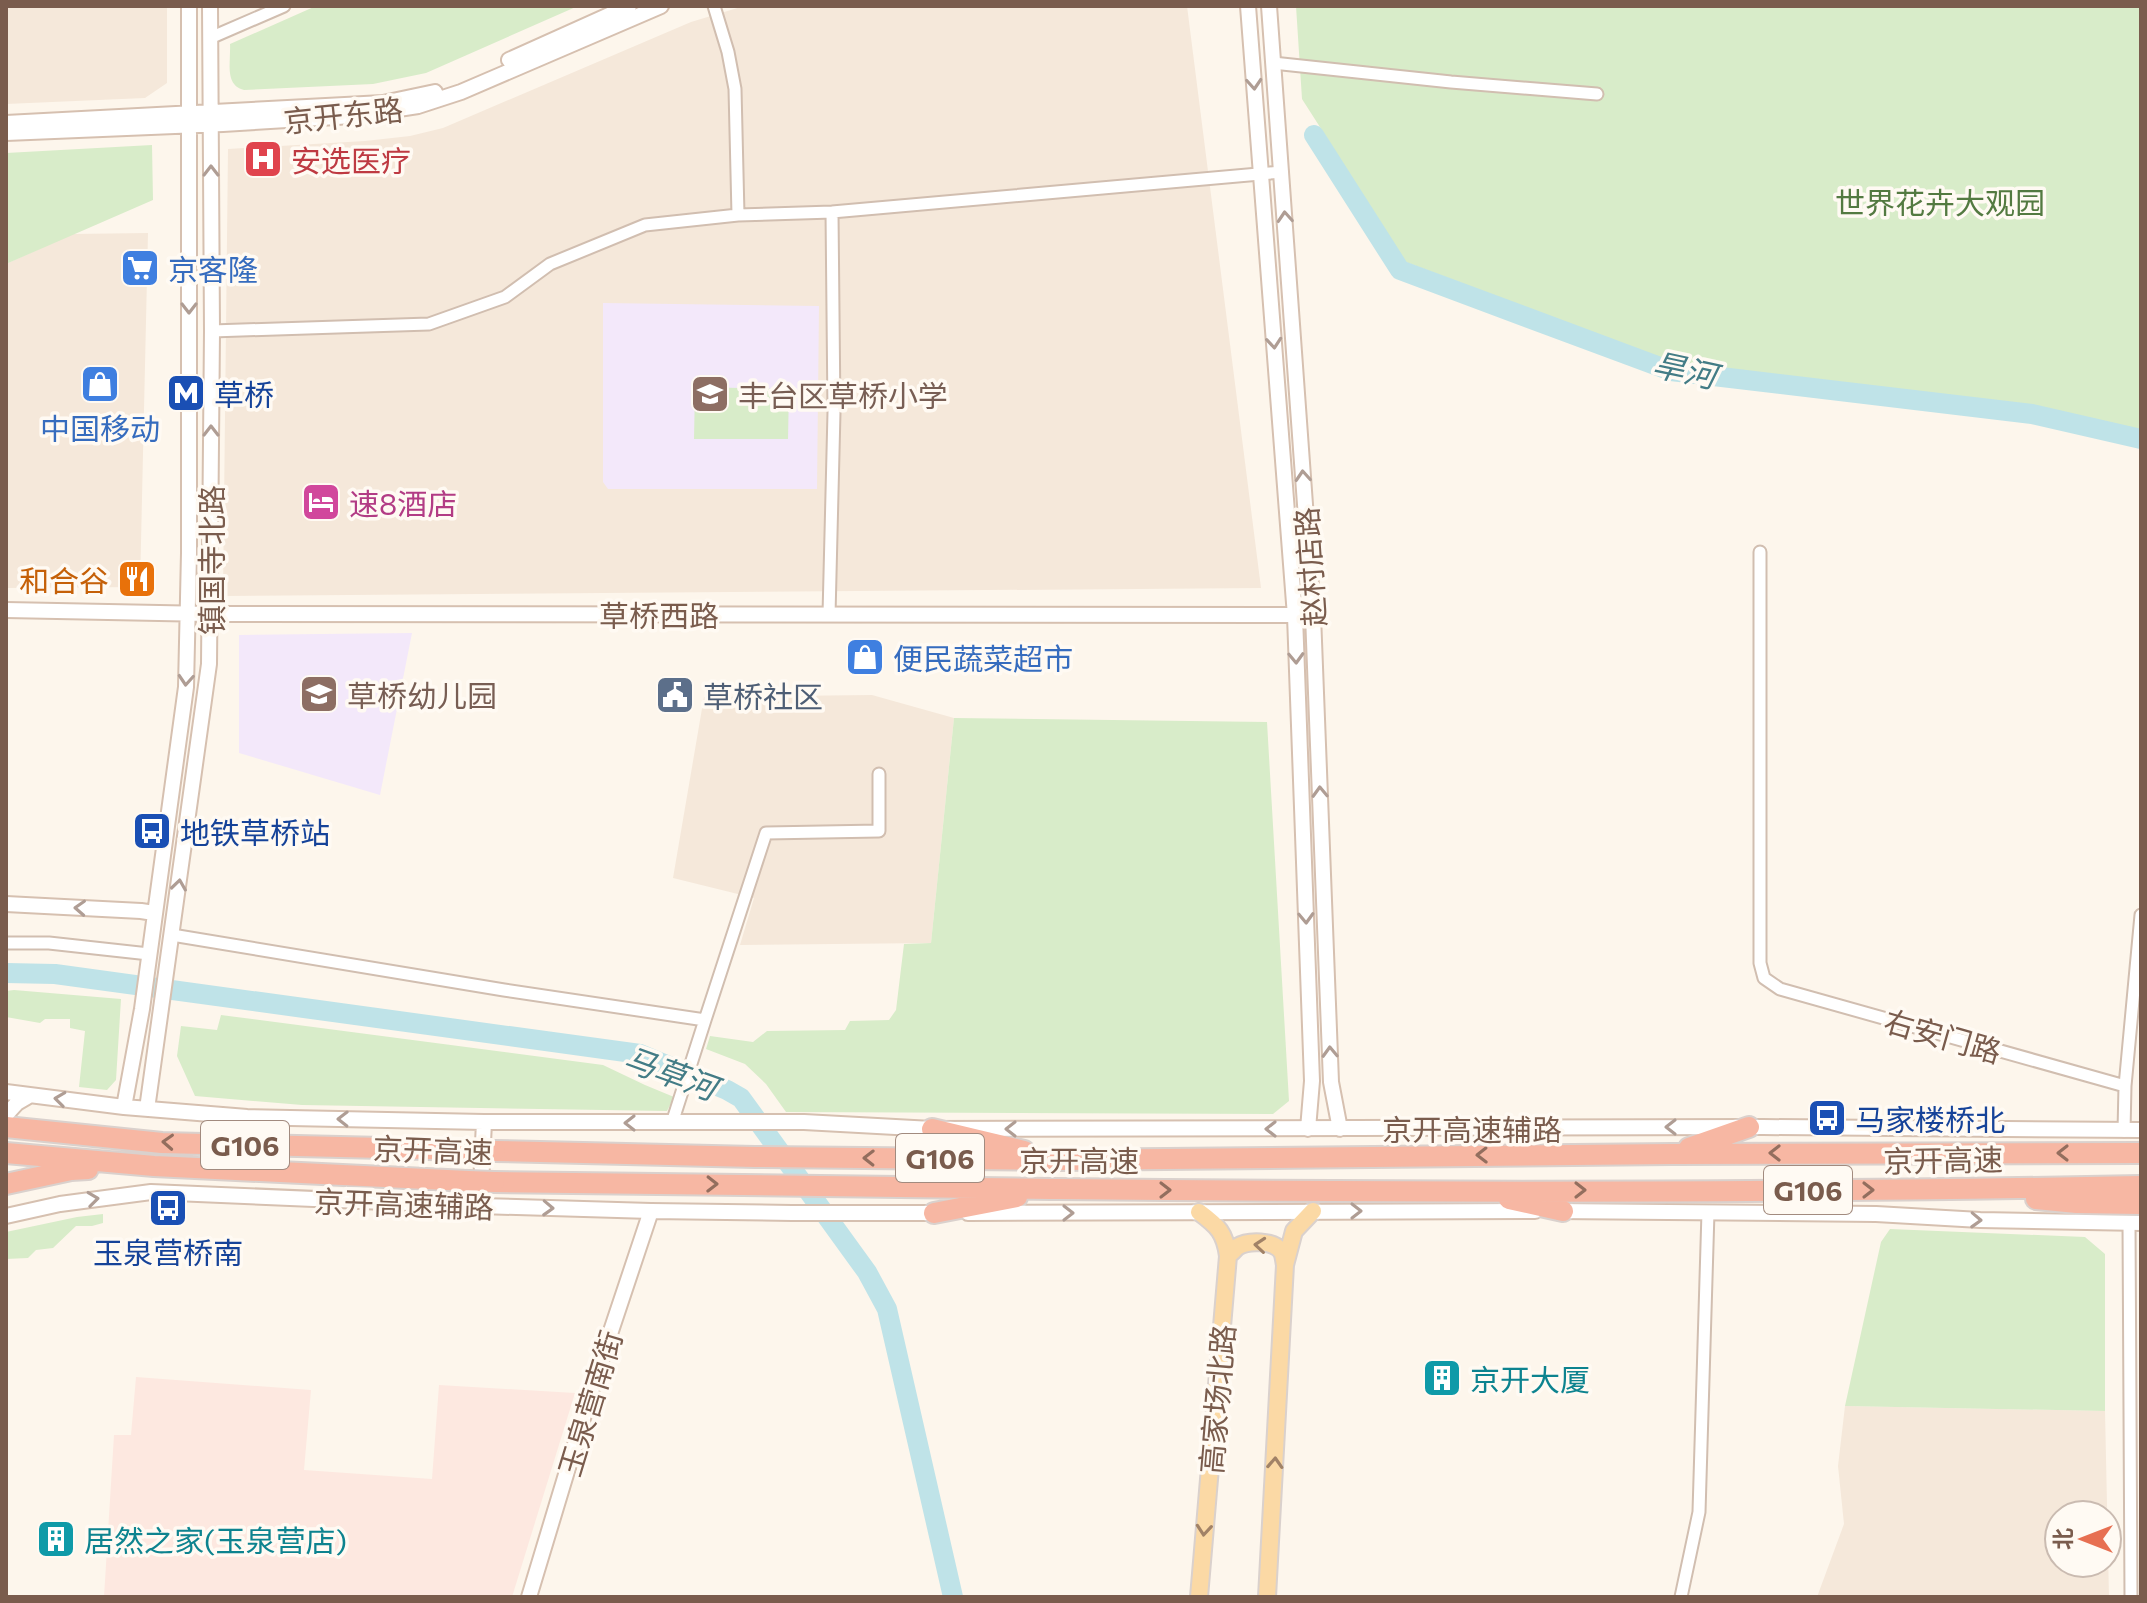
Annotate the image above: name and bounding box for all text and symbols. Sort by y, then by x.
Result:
one-way arrow [1245,78,1262,91]
street label: 京开东路 [281,89,405,139]
hospital icon: 安选医疗 [242,138,284,180]
place label: 安选医疗 [291,141,411,178]
one-way arrow [202,164,219,177]
park label: 世界花卉大观园 [1835,183,2045,220]
one-way arrow [1277,210,1294,223]
supermarket icon: 京客隆 [119,247,161,289]
place label: 京客隆 [168,250,258,287]
one-way arrow [180,302,198,315]
one-way arrow [1265,337,1282,350]
water label: 旱河 [1650,343,1726,396]
shop icon: 中国移动 [79,363,121,405]
metro station icon: 草桥 [165,372,207,414]
school or university icon: 丰台区草桥小学 [689,373,731,415]
place label: 草桥 [214,375,274,412]
place label: 丰台区草桥小学 [738,376,948,413]
place label: 中国移动 [40,409,160,446]
one-way arrow [202,424,220,437]
one-way arrow [1295,469,1312,482]
hotel icon: 速8酒店 [300,481,342,523]
place label: 速8酒店 [349,484,457,521]
street label: 镇国寺北路 [192,485,229,635]
street label: 赵村店路 [1286,506,1332,628]
restaurant icon: 和合谷 [116,558,158,600]
place label: 和合谷 [19,561,109,598]
street label: 草桥西路 [599,596,719,633]
shop icon: 便民蔬菜超市 [844,636,886,678]
place label: 便民蔬菜超市 [893,639,1073,676]
one-way arrow [1288,652,1305,665]
school or university icon: 草桥幼儿园 [298,673,340,715]
one-way arrow [178,674,195,687]
public building icon: 草桥社区 [654,674,696,716]
place label: 草桥幼儿园 [347,676,497,713]
place label: 草桥社区 [703,677,823,714]
one-way arrow [1311,785,1328,798]
bus stop icon: 地铁草桥站 [131,810,173,852]
place label: 地铁草桥站 [180,813,330,850]
one-way arrow [170,878,187,892]
one-way arrow [73,899,86,916]
one-way arrow [1298,912,1315,925]
street label: 右安门路 [1880,1001,2006,1069]
water label: 马草河 [619,1037,729,1109]
one-way arrow [1322,1045,1339,1058]
one-way arrow [53,1091,66,1108]
bus stop icon: 马家楼桥北 [1806,1097,1848,1139]
place label: 马家楼桥北 [1855,1100,2005,1137]
street label: 京开高速辅路 [1382,1110,1562,1147]
one-way arrow [336,1111,349,1128]
one-way arrow [623,1114,636,1132]
one-way arrow [1664,1118,1677,1136]
one-way arrow [1004,1120,1017,1138]
one-way arrow [1264,1120,1277,1138]
road number: G106 [201,1121,289,1169]
street label: 京开高速 [372,1128,494,1170]
one-way arrow [161,1134,174,1151]
road number: G106 [896,1134,984,1182]
street label: 京开高速 [1883,1139,2003,1179]
street label: 京开高速 [1019,1141,1139,1178]
one-way arrow [1768,1144,1781,1162]
one-way arrow [2056,1144,2069,1162]
one-way arrow [1475,1147,1488,1164]
one-way arrow [862,1149,875,1167]
road number: G106 [1764,1166,1852,1214]
one-way arrow [706,1175,719,1193]
street label: 京开高速辅路 [313,1181,495,1225]
one-way arrow [1159,1181,1172,1199]
one-way arrow [1574,1181,1587,1199]
one-way arrow [1862,1181,1875,1199]
bus stop icon: 玉泉营桥南 [147,1187,189,1229]
one-way arrow [87,1191,100,1208]
one-way arrow [542,1199,555,1217]
one-way arrow [1350,1202,1363,1220]
one-way arrow [1062,1204,1075,1222]
one-way arrow [1970,1211,1983,1228]
place label: 玉泉营桥南 [93,1233,243,1270]
one-way arrow [1254,1236,1267,1253]
street label: 高家场北路 [1191,1323,1241,1475]
street label: 玉泉营南街 [549,1326,629,1480]
building icon: 京开大厦 [1421,1357,1463,1399]
place label: 京开大厦 [1470,1360,1590,1397]
one-way arrow [1266,1456,1283,1469]
north arrow [2043,1499,2123,1579]
building icon: 居然之家(玉泉营店) [35,1518,77,1560]
place label: 居然之家(玉泉营店) [84,1521,347,1558]
one-way arrow [1196,1524,1213,1537]
text: 北 [2049,1528,2076,1550]

